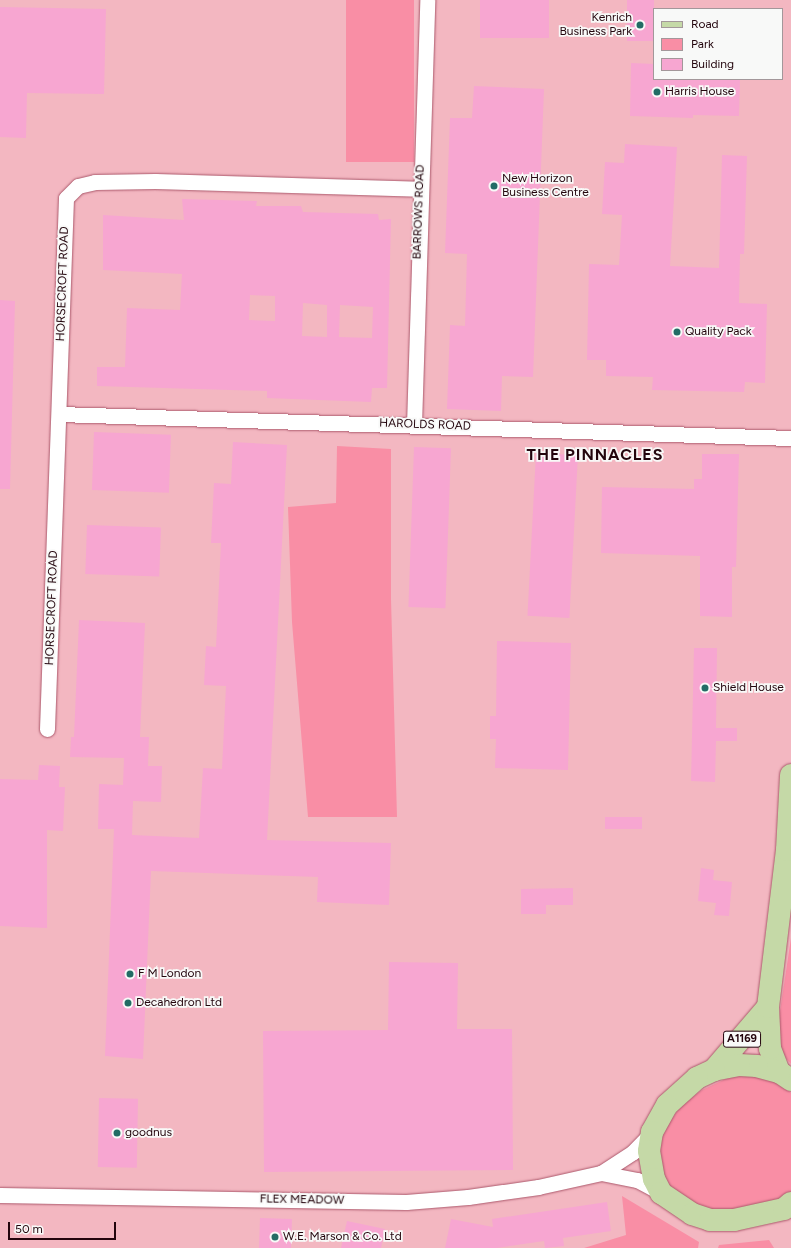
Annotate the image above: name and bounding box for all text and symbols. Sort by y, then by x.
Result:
legend [653,8,783,80]
place label: Kenrich Business Park [559,11,632,39]
text: Road [691,17,719,31]
marker: Kenrich Business Park [635,20,645,30]
text: Park [691,37,714,51]
text: Building [691,57,734,71]
place label: Harris House [665,85,734,99]
marker: Harris House [652,87,662,97]
street label: BARROWS ROAD [410,164,428,260]
place label: New Horizon Business Centre [502,172,589,200]
marker: New Horizon Business Centre [489,181,499,191]
street label: HORSECROFT ROAD [54,226,72,342]
place label: Quality Pack [685,325,752,339]
marker: Quality Pack [672,327,682,337]
street label: HAROLDS ROAD [379,416,471,434]
district label: THE PINNACLES [527,445,663,465]
street label: HORSECROFT ROAD [43,550,61,666]
place label: Shield House [713,681,784,695]
marker: Shield House [700,683,710,693]
place label: F M London [138,967,201,981]
marker: F M London [125,969,135,979]
place label: Decahedron Ltd [136,996,222,1010]
marker: Decahedron Ltd [123,998,133,1008]
road number: A1169 [723,1030,761,1048]
place label: goodnus [125,1126,172,1140]
marker: goodnus [112,1128,122,1138]
street label: FLEX MEADOW [260,1192,344,1208]
scale bar [10,1214,118,1240]
text: 50 m [15,1222,43,1236]
place label: W.E. Marson & Co. Ltd [283,1230,402,1244]
marker: W.E. Marson & Co. Ltd [270,1232,280,1242]

